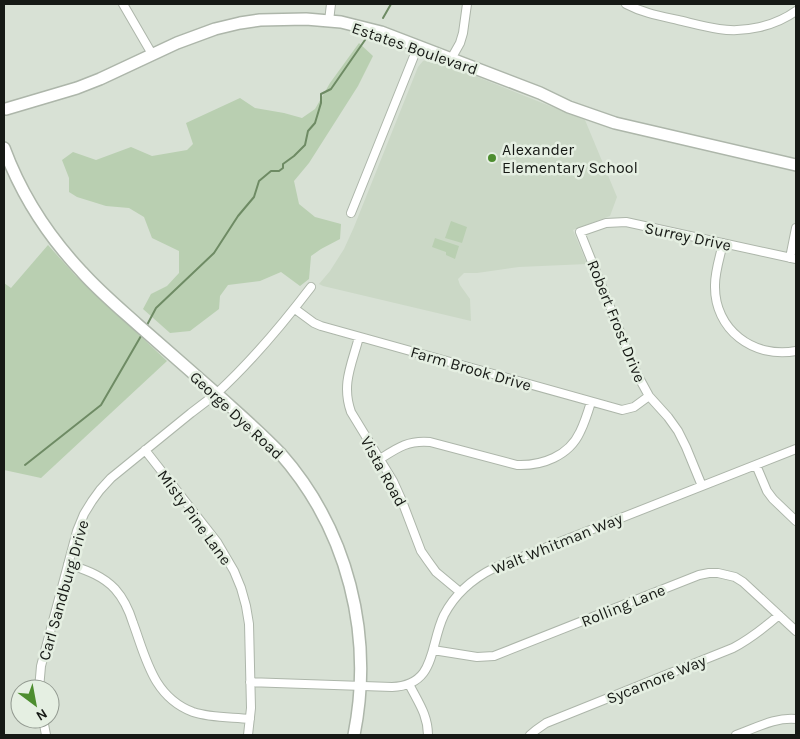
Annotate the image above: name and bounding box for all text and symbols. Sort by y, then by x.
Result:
street label: Estates Boulevard [349,18,480,79]
place label: Alexander Elementary School [502,140,638,177]
marker: Alexander Elementary School [486,152,498,164]
street label: Surrey Drive [643,218,733,255]
street label: Robert Frost Drive [583,257,650,385]
street label: Farm Brook Drive [408,342,533,395]
street label: George Dye Road [186,367,287,463]
street label: Vista Road [356,433,411,510]
street label: Misty Pine Lane [154,466,236,569]
street label: Walt Whitman Way [489,508,626,578]
street label: Carl Sandburg Drive [34,518,93,663]
street label: Rolling Lane [578,580,668,631]
street label: Sycamore Way [604,651,709,708]
north arrow [10,679,60,729]
text: N [33,705,50,724]

